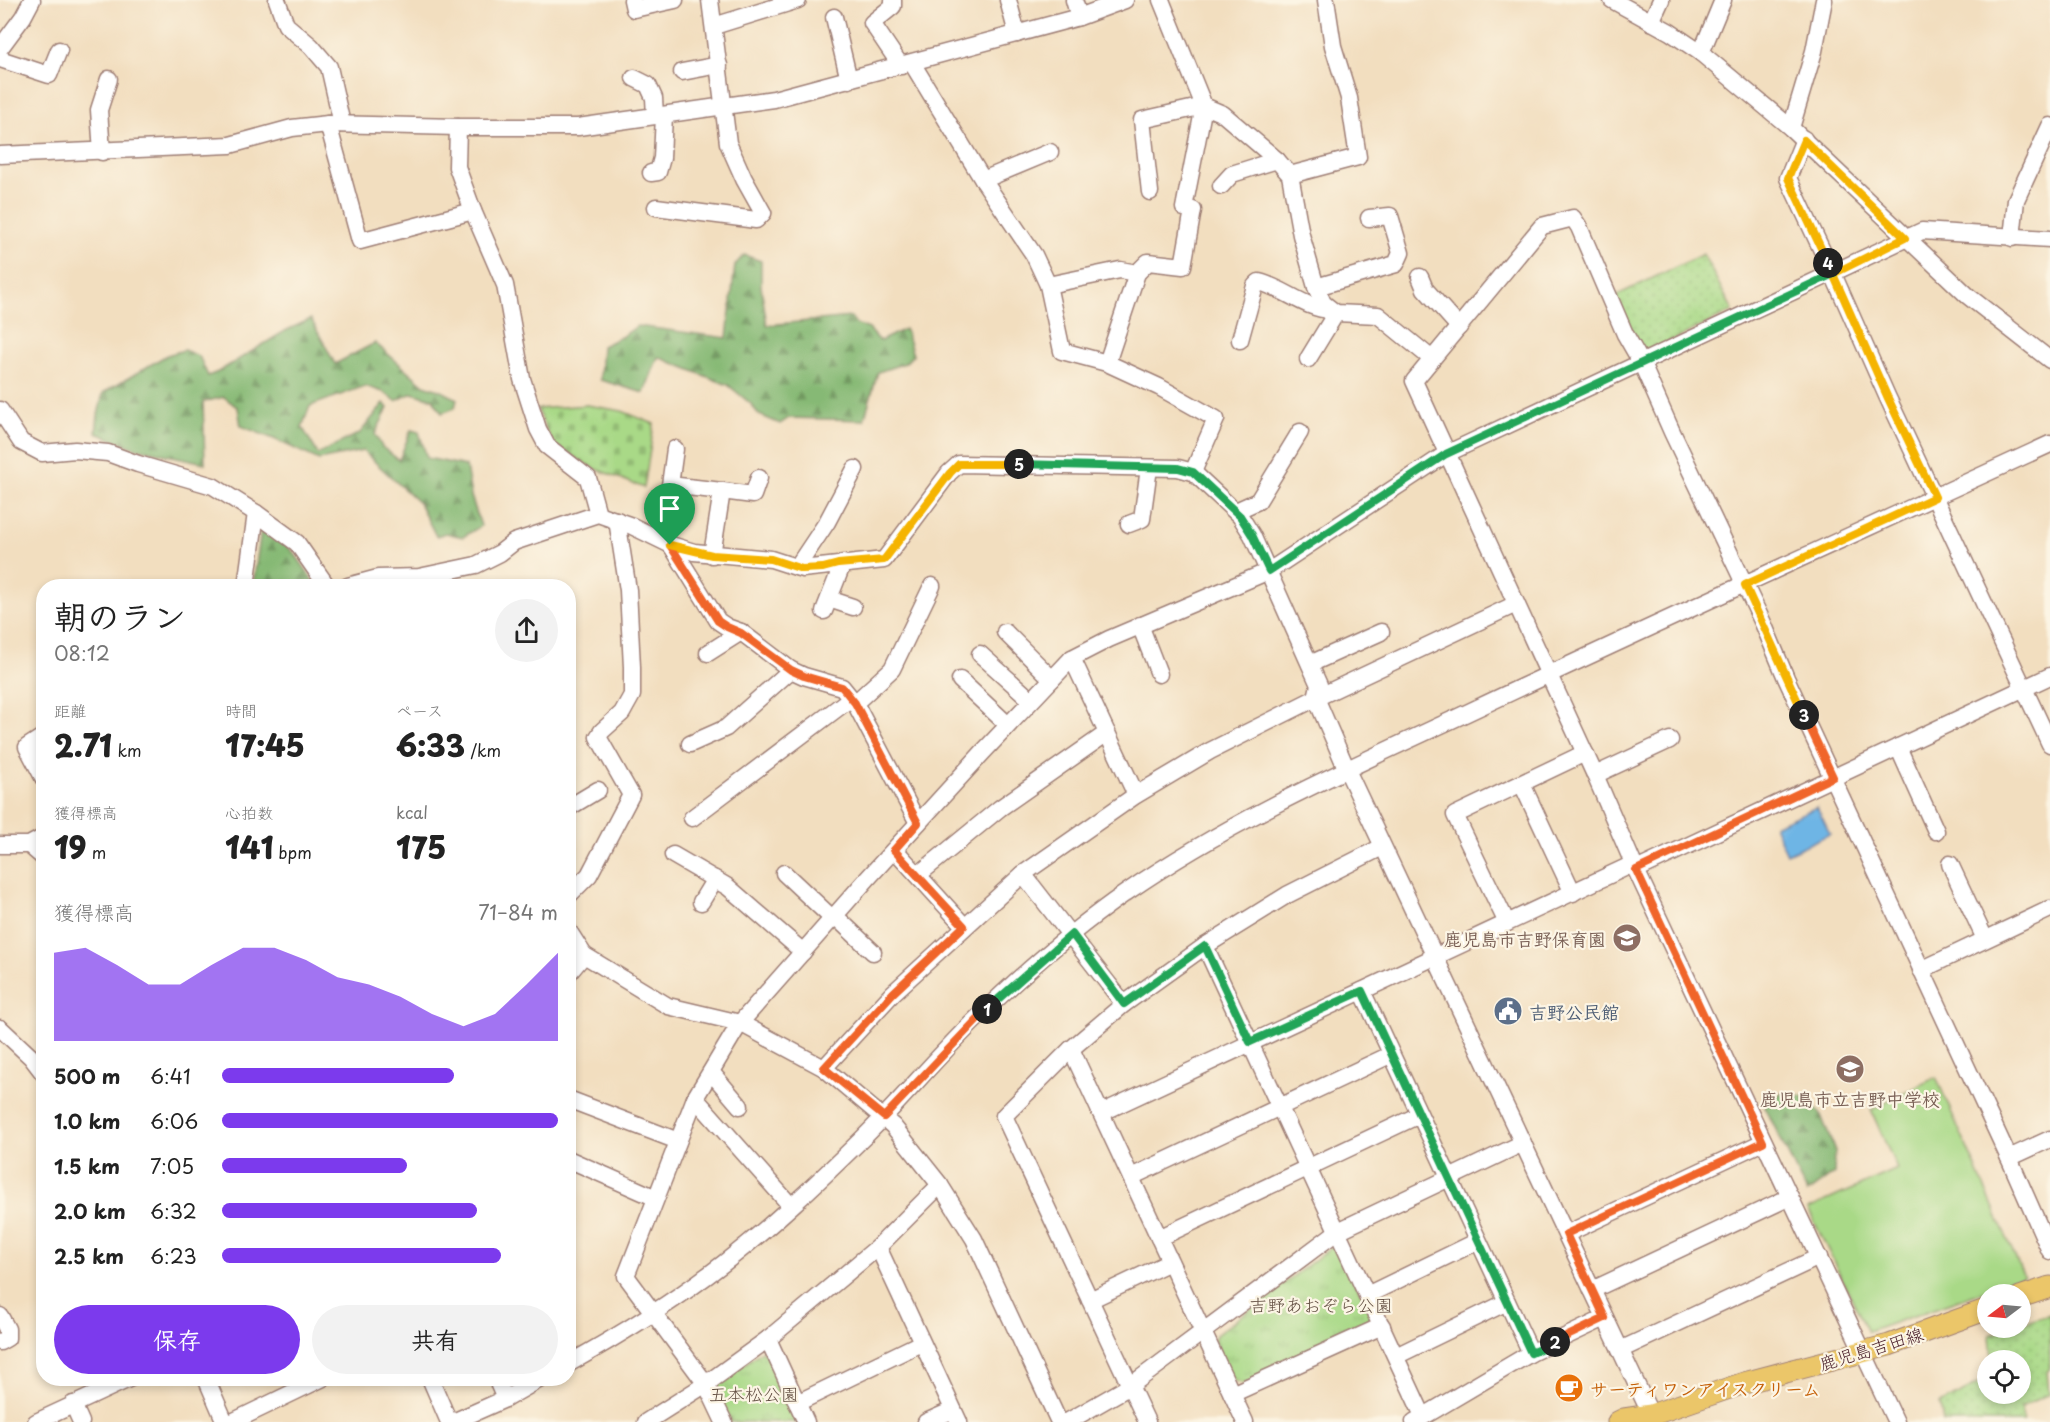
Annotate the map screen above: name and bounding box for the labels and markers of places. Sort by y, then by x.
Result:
pin: 4 [1813,248,1843,278]
pin: 5 [1004,449,1034,479]
pin [644,483,695,545]
pin: 3 [1789,700,1819,730]
school or university icon: 鹿児島市吉野保育園 [1611,922,1643,954]
place label: 鹿児島市吉野保育園 [1444,925,1606,952]
pin: 1 [972,994,1002,1024]
public building icon: 吉野公民館 [1492,995,1524,1027]
place label: 吉野公民館 [1529,998,1619,1025]
school or university icon: 鹿児島市立吉野中学校 [1834,1053,1866,1085]
place label: 鹿児島市立吉野中学校 [1760,1085,1940,1112]
pin: 2 [1540,1327,1570,1357]
cafe icon: サーティワンアイスクリーム [1553,1372,1585,1404]
place label: サーティワンアイスクリーム [1590,1375,1820,1402]

